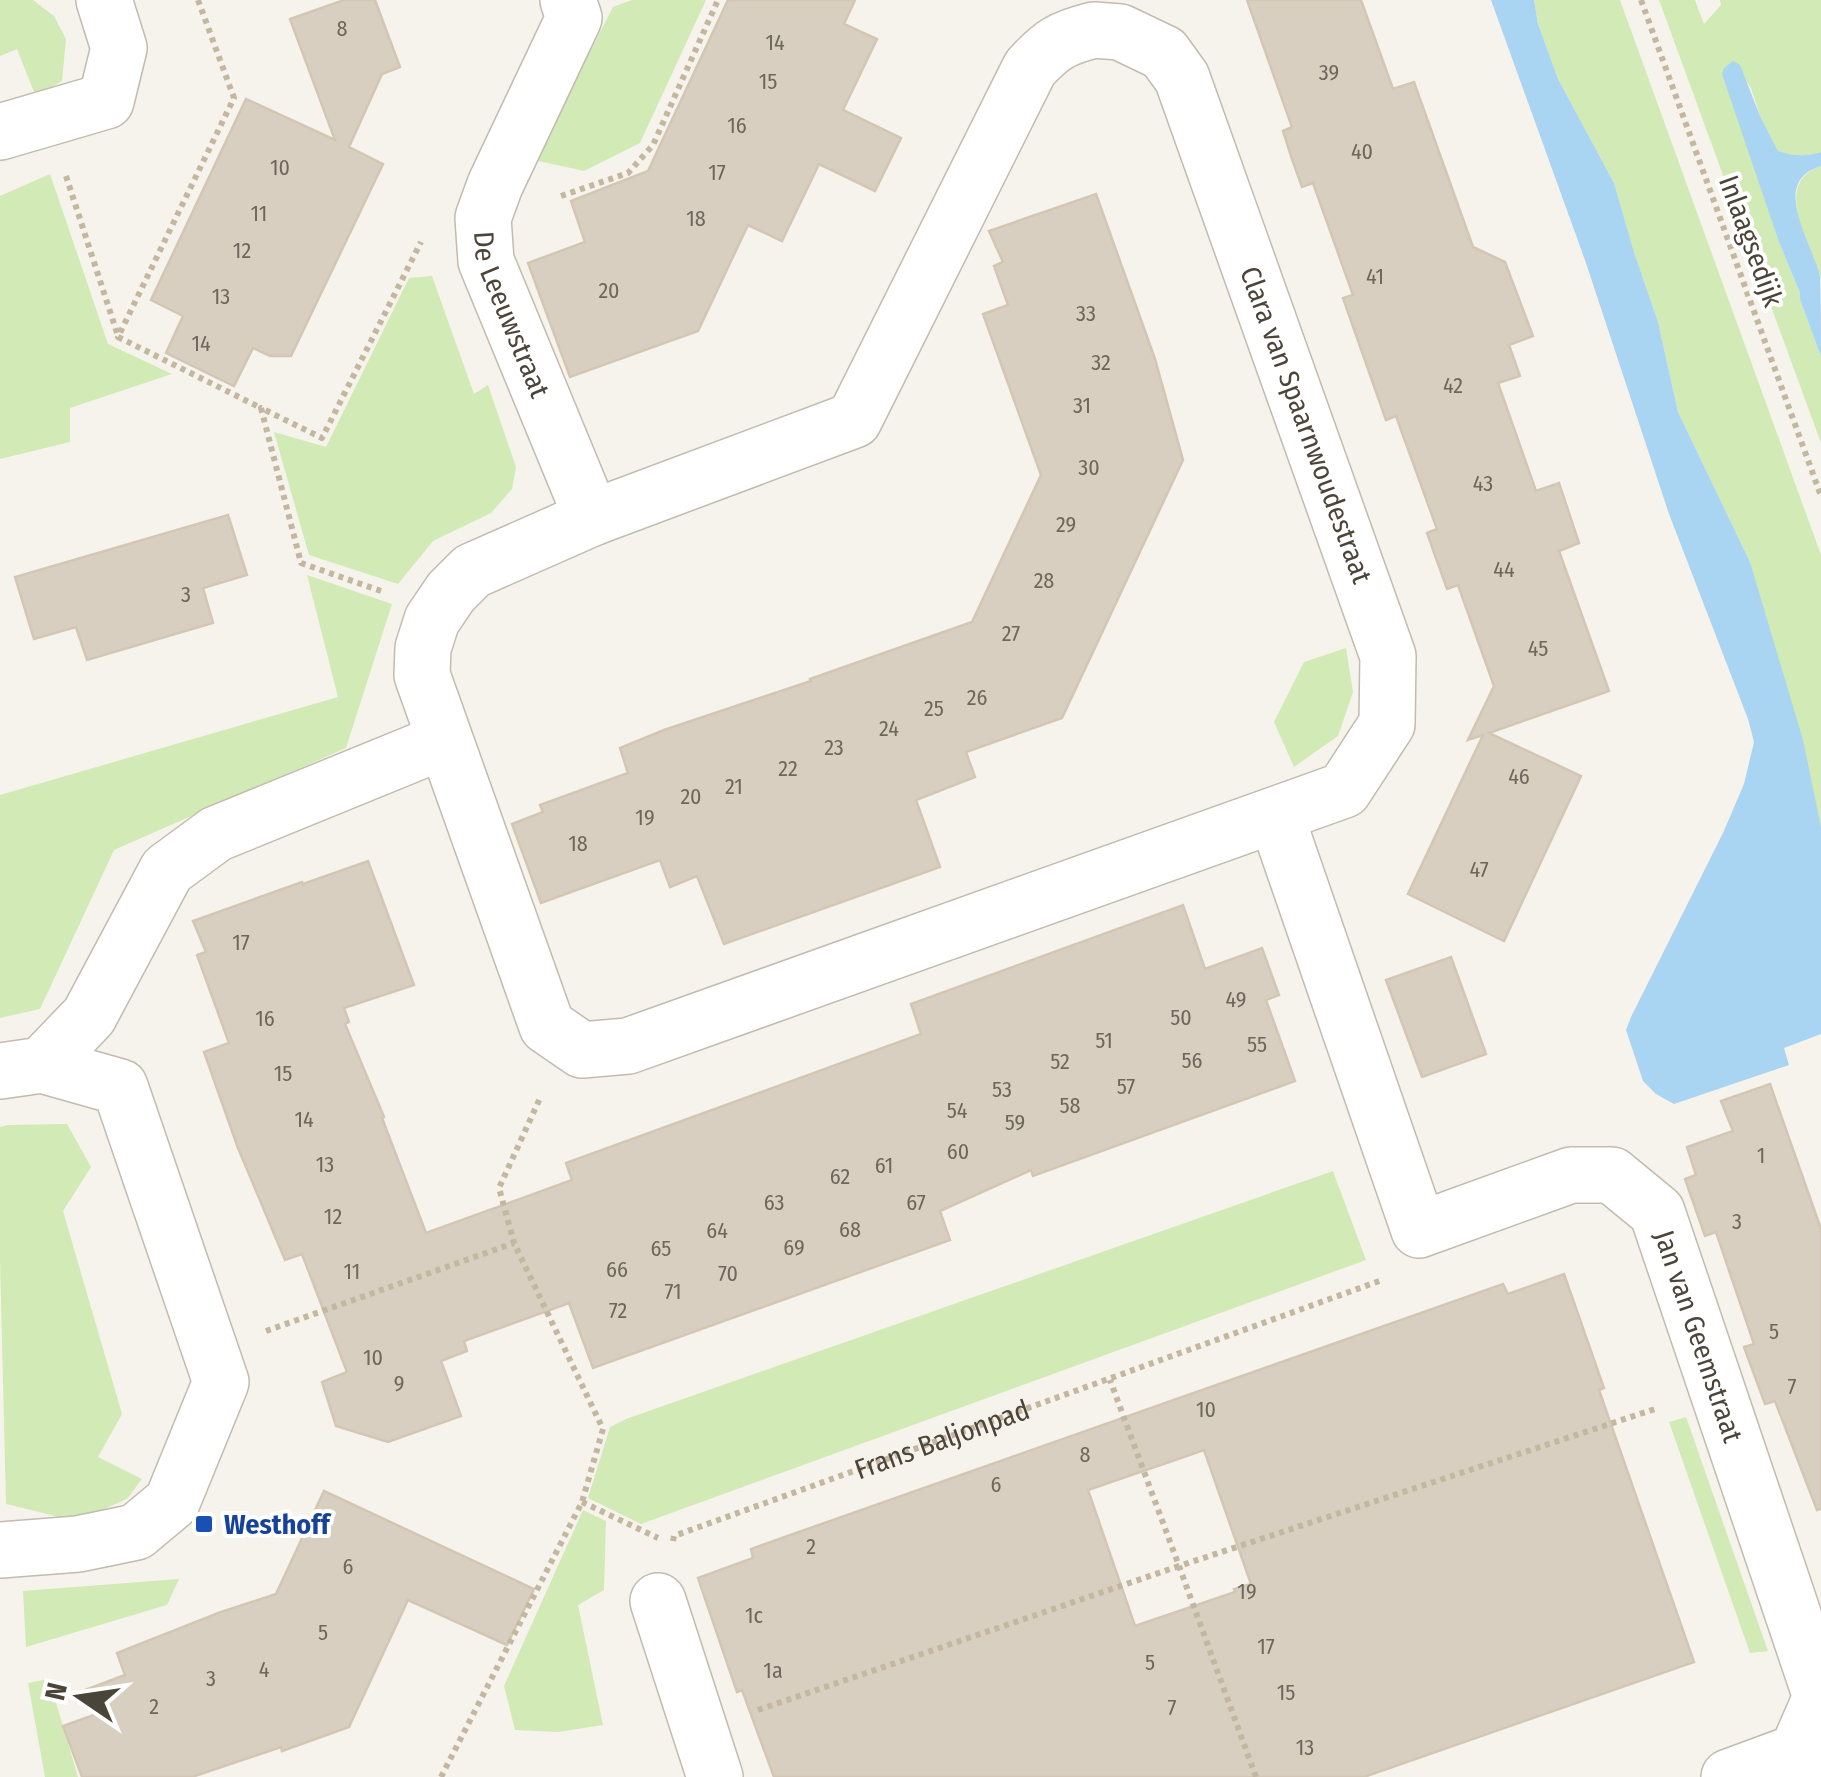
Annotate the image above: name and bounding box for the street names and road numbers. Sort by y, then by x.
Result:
street label: Inlaagsedijk [1712,171,1790,312]
street label: De Leeuwstraat [467,230,557,403]
street label: Clara van Spaarnwoudestraat [1233,262,1379,589]
street label: Jan van Geemstraat [1648,1226,1750,1447]
street label: Frans Baljonpad [850,1392,1034,1486]

